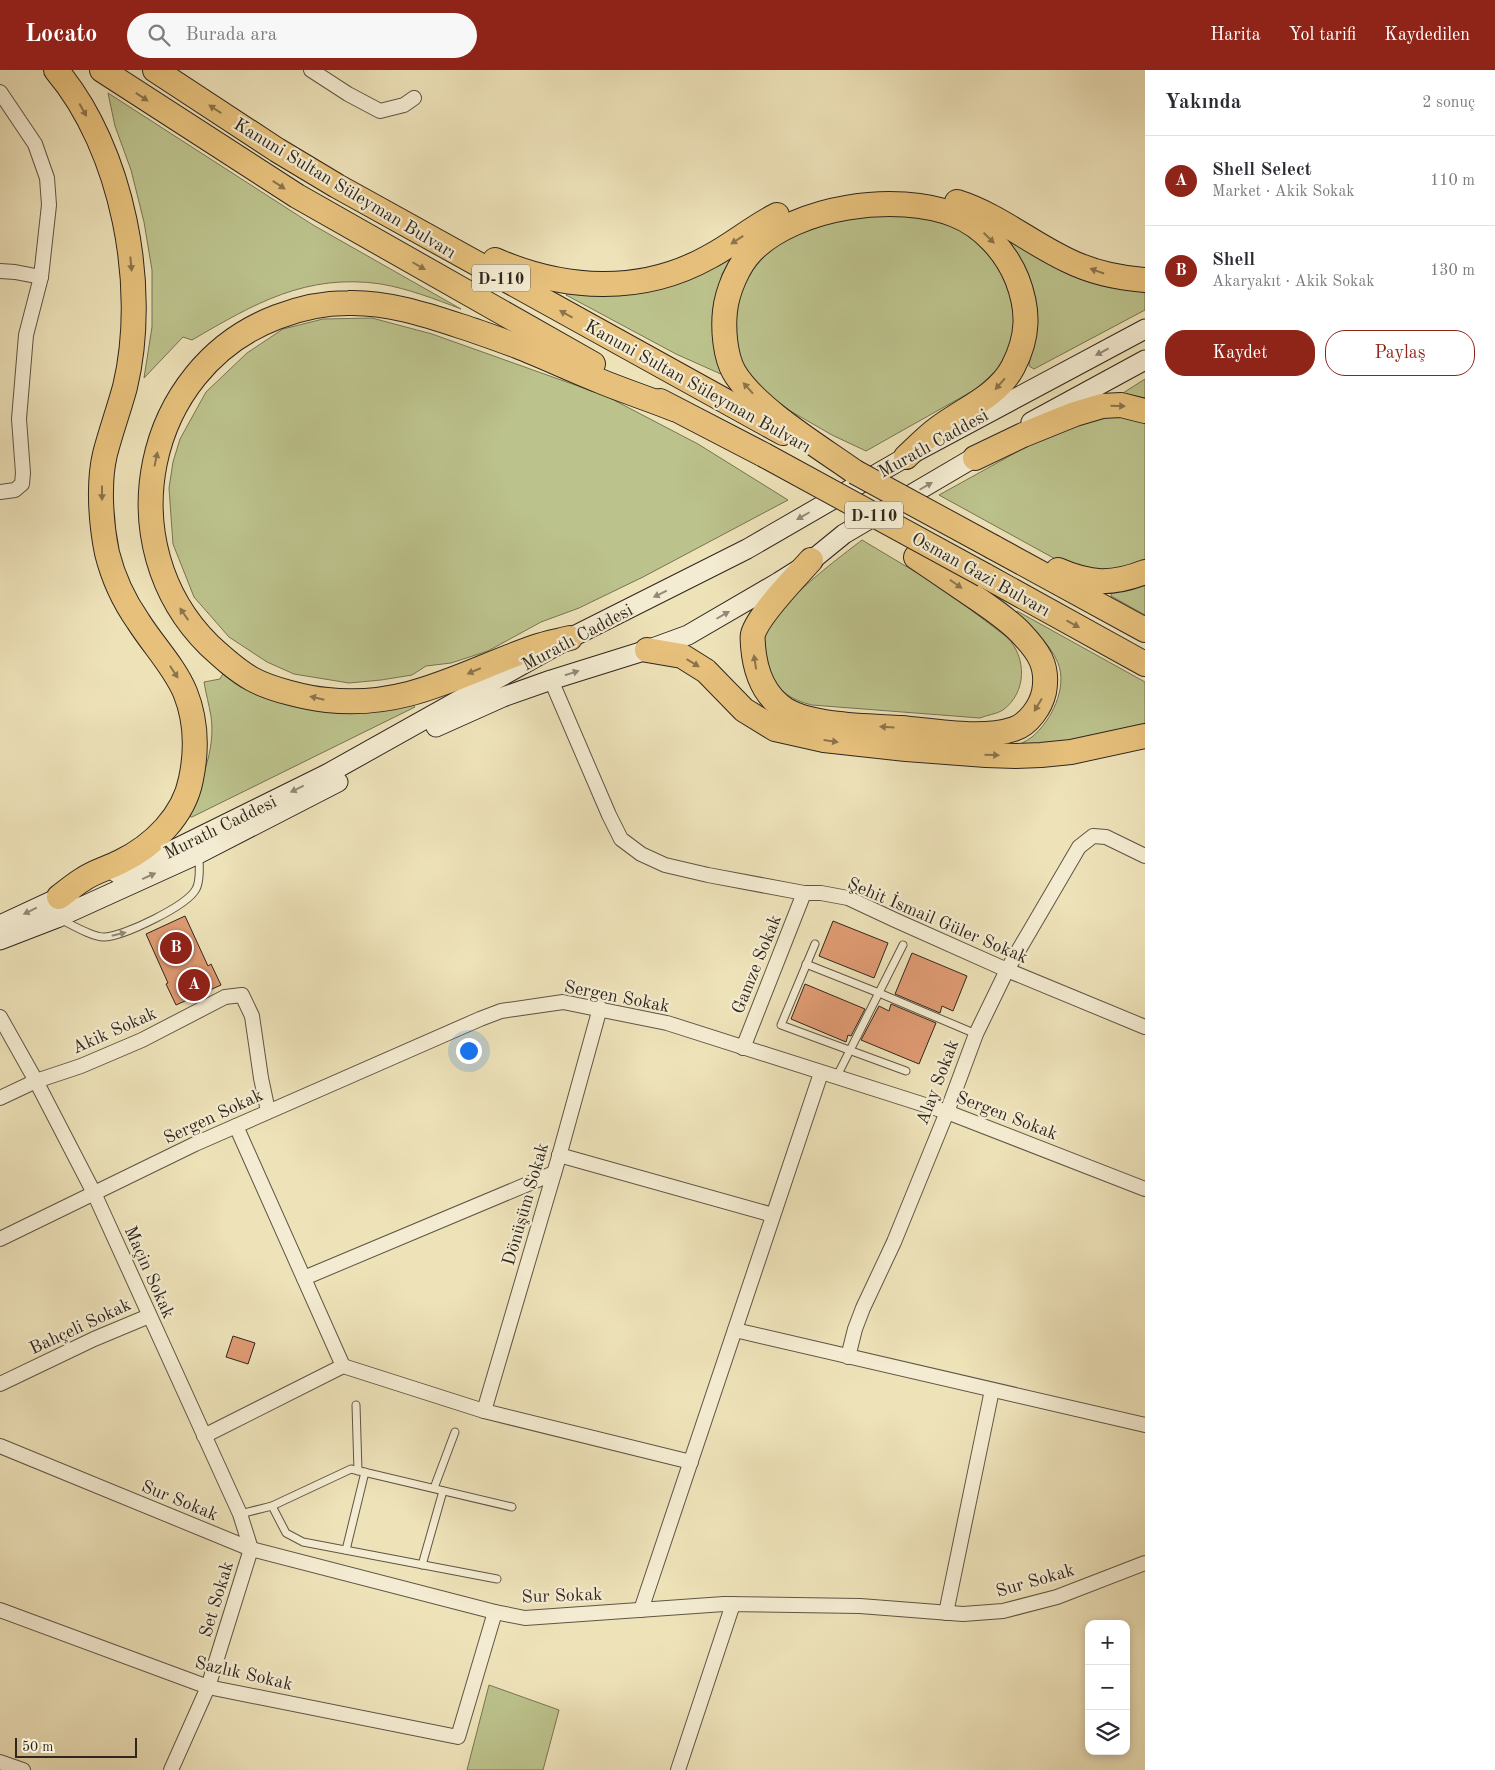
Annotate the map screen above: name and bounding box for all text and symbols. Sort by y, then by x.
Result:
search box [127,13,477,58]
icon: search [145,21,173,49]
text: Locato [25,23,97,47]
text: Burada ara [185,26,277,45]
text: Harita [1210,26,1261,44]
text: Yol tarifi [1289,26,1356,44]
text: Kaydedilen [1384,26,1470,44]
one-way arrow [135,92,149,102]
text: Yakında [1165,92,1241,113]
text: 2 sonuç [1422,95,1475,111]
one-way arrow [79,104,88,117]
one-way arrow [208,104,221,114]
street label: Kanuni Sultan Süleyman Bulvarı [230,115,459,262]
text: Shell Select [1212,161,1312,180]
text: A [1175,173,1187,189]
text: 110 m [1430,173,1475,189]
one-way arrow [272,180,286,189]
text: Market · Akik Sokak [1212,184,1355,200]
one-way arrow [982,232,994,244]
one-way arrow [730,235,743,245]
text: Shell [1212,251,1255,270]
one-way arrow [127,256,135,272]
one-way arrow [413,262,426,271]
text: B [1175,263,1187,279]
text: 130 m [1430,263,1475,279]
road number: D-110 [472,264,530,292]
one-way arrow [1090,267,1105,274]
text: Akaryakıt · Akik Sokak [1212,274,1375,290]
one-way arrow [560,310,573,319]
street label: Kanuni Sultan Süleyman Bulvarı [581,317,814,457]
button: Kaydet [1165,330,1315,376]
button: Paylaş [1325,330,1475,376]
one-way arrow [1095,348,1109,356]
one-way arrow [995,377,1006,390]
one-way arrow [742,382,753,395]
one-way arrow [1110,402,1126,410]
street label: Muratlı Caddesi [875,406,992,481]
one-way arrow [152,451,160,466]
one-way arrow [919,482,932,491]
one-way arrow [98,485,106,501]
road number: D-110 [845,502,903,528]
one-way arrow [797,512,810,521]
street label: Osman Gazi Bulvarı [908,529,1053,620]
one-way arrow [950,579,963,589]
one-way arrow [653,590,668,598]
street label: Muratlı Caddesi [519,601,636,675]
one-way arrow [179,607,189,621]
one-way arrow [716,610,729,619]
one-way arrow [1065,620,1080,628]
one-way arrow [751,654,759,670]
one-way arrow [687,659,700,668]
one-way arrow [169,665,178,679]
one-way arrow [467,668,481,676]
one-way arrow [565,669,580,677]
one-way arrow [309,694,324,702]
one-way arrow [1034,698,1042,713]
one-way arrow [879,723,895,731]
one-way arrow [823,737,839,745]
one-way arrow [985,751,1001,759]
one-way arrow [290,785,305,793]
street label: Muratlı Caddesi [161,793,280,863]
one-way arrow [142,871,156,879]
street label: Şehit İsmail Güler Sokak [845,872,1032,967]
one-way arrow [22,907,37,915]
street label: Gamze Sokak [729,912,785,1016]
pin: B [160,929,192,967]
one-way arrow [111,930,126,938]
pin: A [178,966,210,1004]
street label: Sergen Sokak [562,978,671,1016]
street label: Akik Sokak [70,1004,159,1057]
street label: Alay Sokak [913,1037,962,1127]
your location [456,1038,482,1064]
street label: Sergen Sokak [161,1086,266,1148]
street label: Sergen Sokak [953,1088,1060,1144]
street label: Dönüşüm Sokak [500,1141,552,1268]
street label: Maçin Sokak [121,1223,177,1321]
street label: Bahçeli Sokak [27,1296,134,1358]
street label: Sur Sokak [139,1477,221,1524]
street label: Set Sokak [197,1559,237,1639]
street label: Sur Sokak [994,1561,1077,1601]
street label: Sur Sokak [521,1586,603,1606]
map controls [1085,1620,1130,1755]
button: + [1085,1620,1130,1665]
street label: Sazlık Sokak [193,1654,294,1694]
button: − [1085,1665,1130,1710]
button: layers [1085,1710,1130,1755]
scale bar [15,1735,138,1758]
text: 50 m [22,1740,53,1754]

